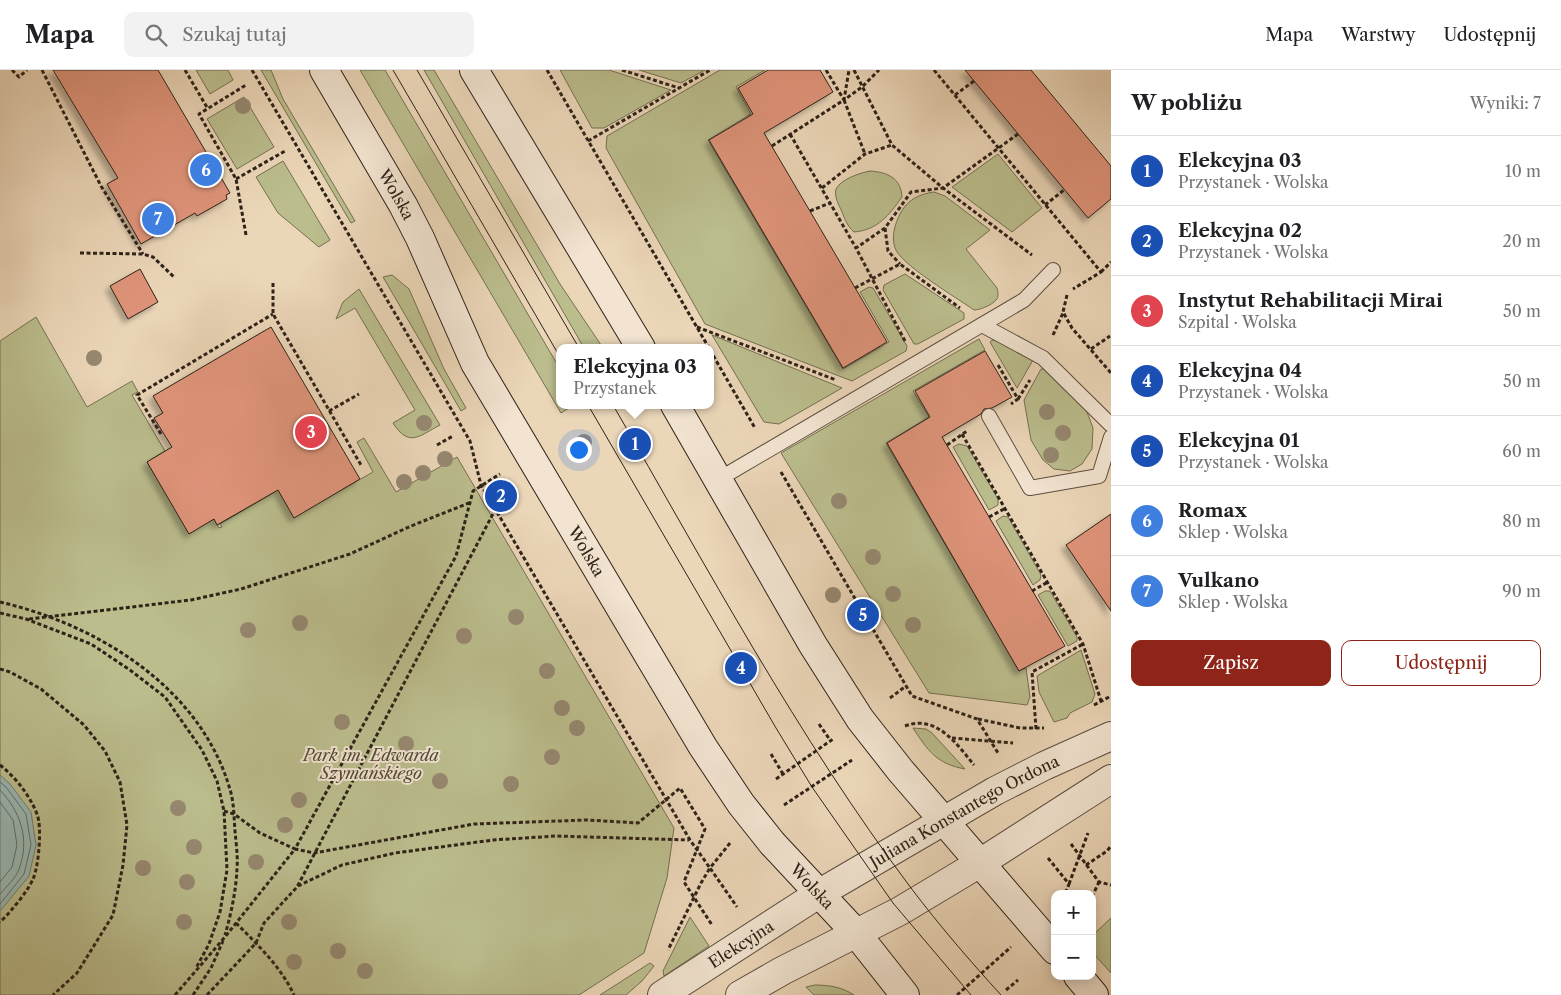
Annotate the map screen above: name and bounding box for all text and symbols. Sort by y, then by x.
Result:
search box [124,12,474,57]
text: Mapa [25,20,94,49]
icon: search [142,21,170,49]
text: Szukaj tutaj [182,23,287,46]
text: Mapa [1265,24,1313,46]
text: Warstwy [1341,24,1415,46]
text: Udostępnij [1443,24,1536,46]
text: W pobliżu [1131,90,1242,115]
text: Wyniki: 7 [1470,93,1541,113]
text: Elekcyjna 03 [1178,149,1302,172]
pin: 6 [190,151,222,189]
text: 1 [1143,161,1151,181]
text: 10 m [1505,161,1541,181]
street label: Wolska [374,165,419,224]
text: Przystanek · Wolska [1178,172,1329,192]
pin: 7 [142,200,174,238]
text: Elekcyjna 02 [1178,219,1302,242]
text: 2 [1142,231,1152,251]
text: 20 m [1502,231,1541,251]
text: Przystanek · Wolska [1178,242,1329,262]
text: Instytut Rehabilitacji Mirai [1178,289,1443,312]
text: 3 [1142,301,1152,321]
text: 50 m [1503,301,1541,321]
text: Szpital · Wolska [1178,312,1297,332]
popup [556,344,714,409]
text: Elekcyjna 03 [573,355,697,378]
text: Elekcyjna 04 [1178,359,1302,382]
text: 4 [1142,371,1152,391]
text: 50 m [1503,371,1541,391]
text: Przystanek [573,378,657,398]
text: Przystanek · Wolska [1178,382,1329,402]
pin: 3 [295,413,327,451]
pin: 1 [619,425,651,463]
text: Elekcyjna 01 [1178,429,1299,452]
your location [566,437,592,463]
text: 5 [1143,441,1151,461]
text: 60 m [1502,441,1541,461]
text: Przystanek · Wolska [1178,452,1329,472]
pin: 2 [485,477,517,515]
text: Romax [1178,499,1247,522]
text: 6 [1142,511,1152,531]
text: 80 m [1502,511,1541,531]
street label: Wolska [564,522,610,580]
text: Sklep · Wolska [1178,522,1288,542]
text: Vulkano [1178,569,1259,592]
text: 7 [1143,581,1151,601]
text: 90 m [1502,581,1541,601]
text: Sklep · Wolska [1178,592,1288,612]
pin: 5 [847,596,879,634]
button: Zapisz [1131,640,1331,686]
button: Udostępnij [1341,640,1541,686]
pin: 4 [725,649,757,687]
park label: Park im. Edwarda Szymańskiego [301,745,439,783]
street label: Juliana Konstantego Ordona [863,750,1063,873]
street label: Wolska [785,858,839,913]
map controls [1051,890,1096,980]
button: + [1051,890,1096,935]
street label: Elekcyjna [705,915,778,972]
button: − [1051,935,1096,980]

